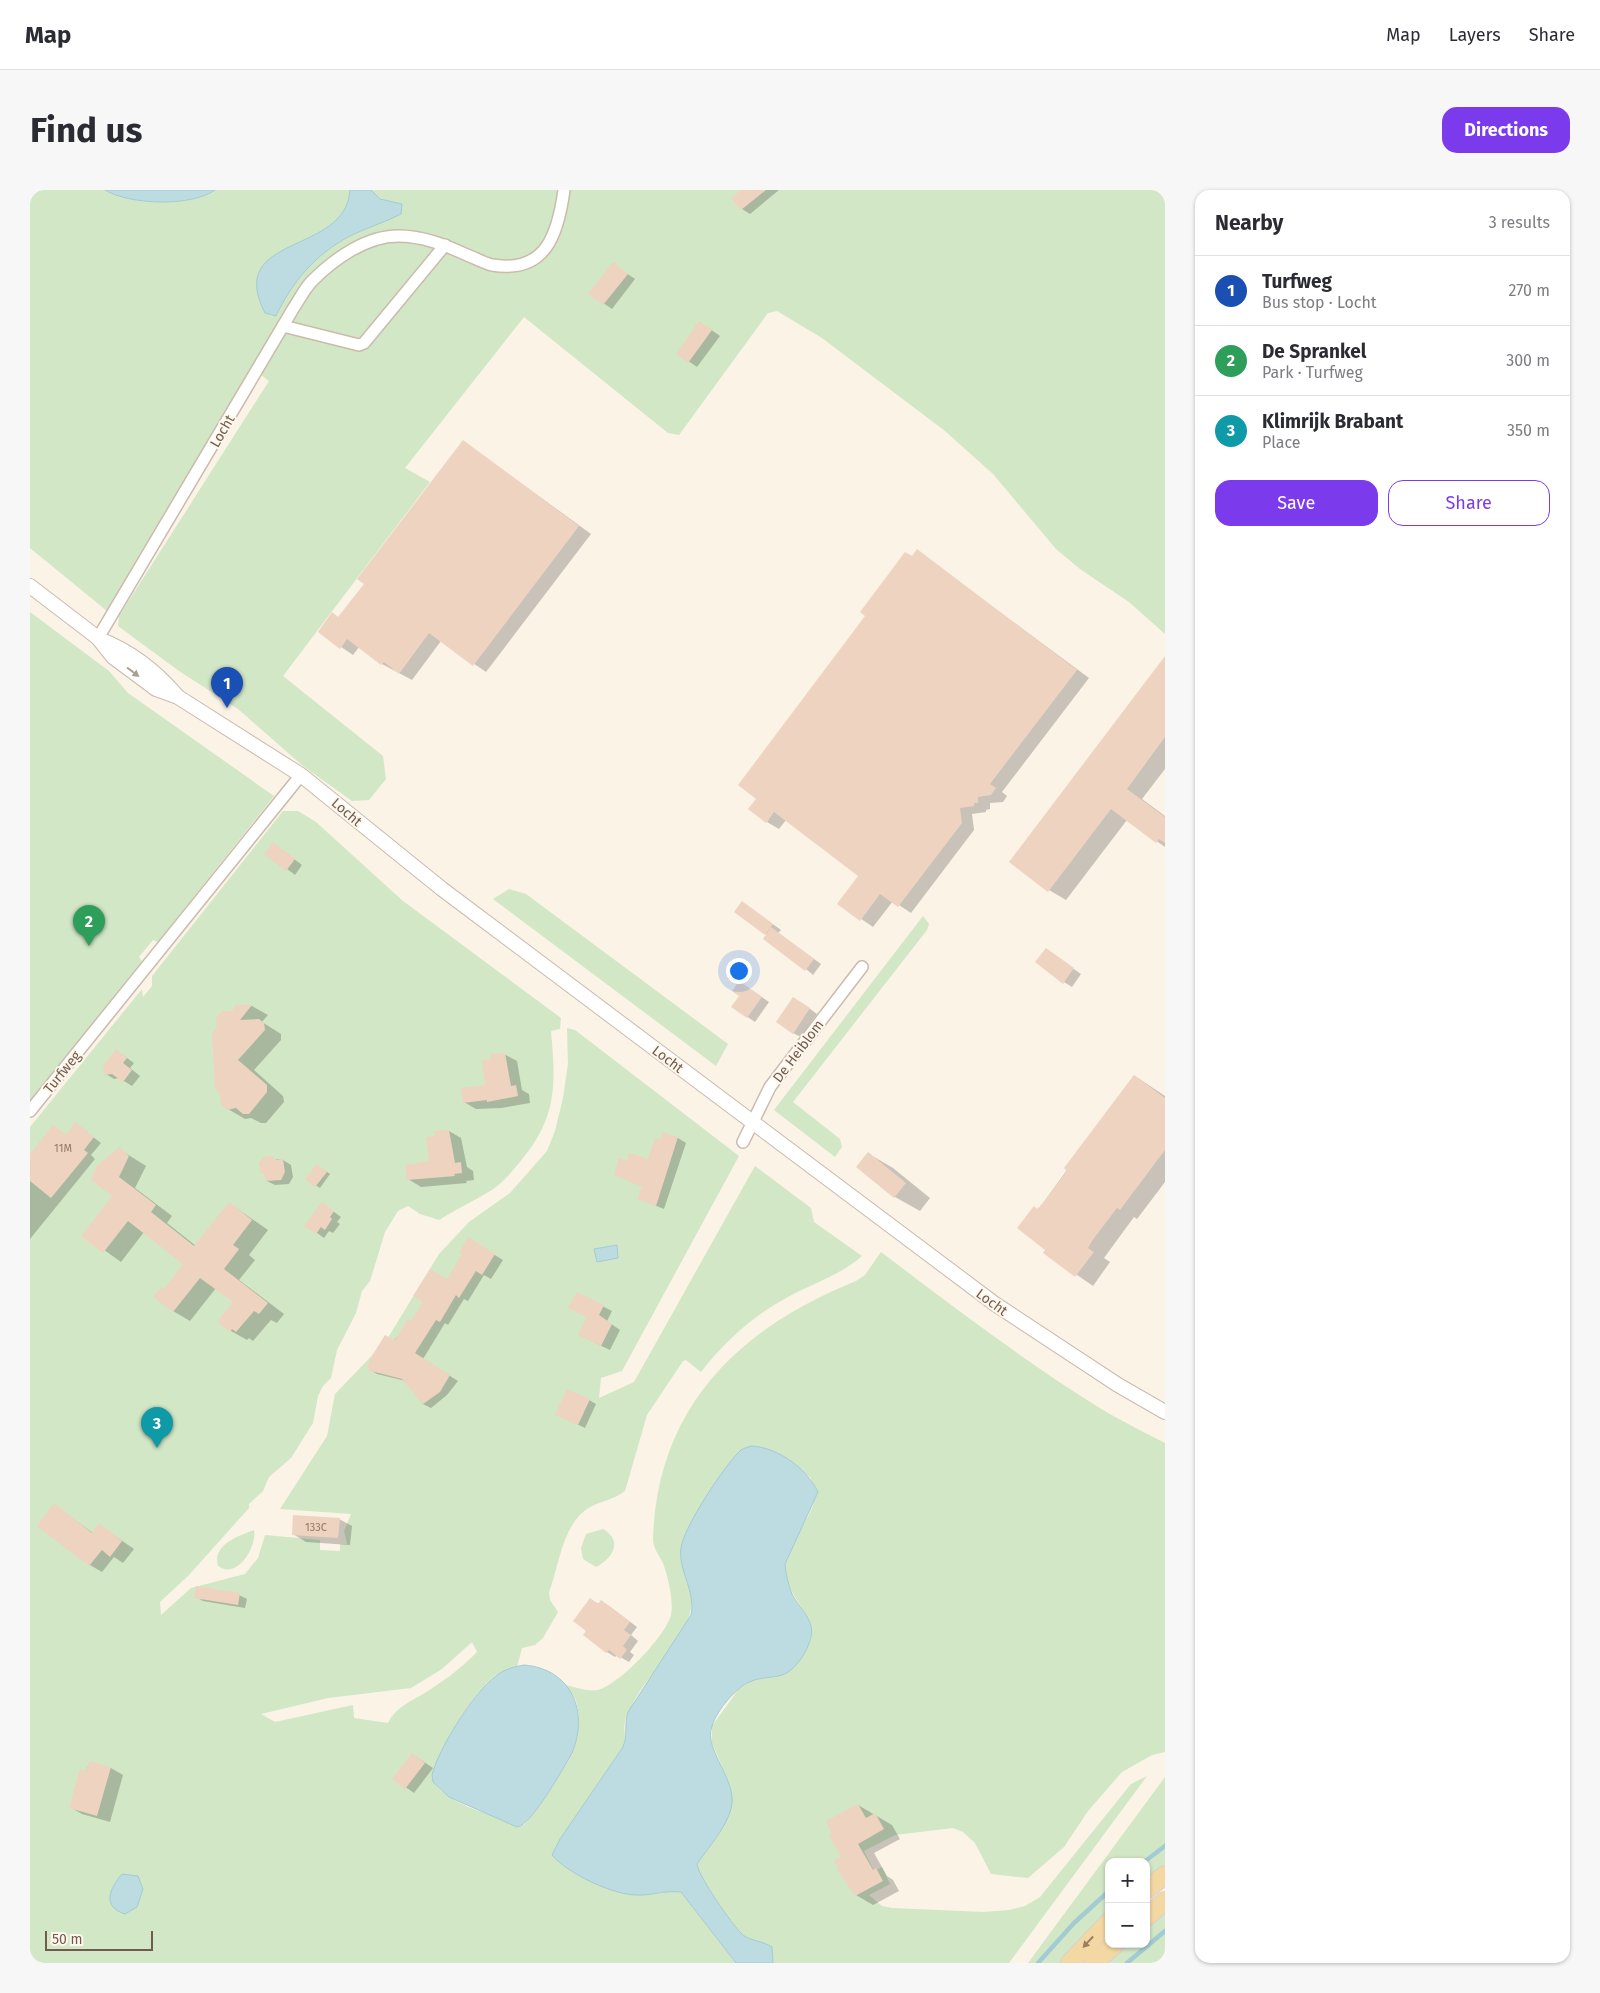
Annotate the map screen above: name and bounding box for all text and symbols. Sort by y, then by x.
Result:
text: Map [25,21,71,49]
text: Map [1386,24,1421,46]
text: Layers [1449,24,1501,46]
text: Share [1529,24,1575,46]
button: Directions [1442,107,1570,153]
text: Find us [30,109,142,151]
text: Nearby [1215,210,1283,236]
text: 3 results [1489,213,1550,232]
text: Turfweg [1262,270,1332,293]
text: 1 [1227,281,1235,300]
text: 270 m [1508,281,1550,300]
text: Bus stop · Locht [1262,293,1377,312]
text: De Sprankel [1262,340,1366,363]
text: 2 [1227,351,1235,370]
text: 300 m [1506,351,1550,370]
text: Park · Turfweg [1262,363,1363,382]
text: Klimrijk Brabant [1262,410,1403,433]
street label: Locht [206,411,239,451]
text: 3 [1227,421,1235,440]
text: 350 m [1507,421,1550,440]
text: Place [1262,433,1301,452]
button: Save [1215,480,1378,526]
button: Share [1388,480,1550,526]
one-way arrow [126,667,140,677]
pin: 1 [211,667,243,708]
street label: Locht [328,795,366,831]
pin: 2 [73,905,105,946]
your location [726,958,752,984]
street label: De Heiblom [769,1017,827,1086]
street label: Locht [649,1042,687,1077]
street label: Turfweg [40,1047,85,1097]
house number: 11M [54,1142,72,1155]
street label: Locht [973,1285,1012,1320]
pin: 3 [141,1407,173,1448]
house number: 133C [305,1521,327,1534]
map controls [1105,1858,1150,1948]
button: + [1105,1858,1150,1903]
button: − [1105,1903,1150,1948]
scale bar [45,1928,152,1951]
text: 50 m [52,1931,83,1948]
one-way arrow [1082,1936,1094,1948]

